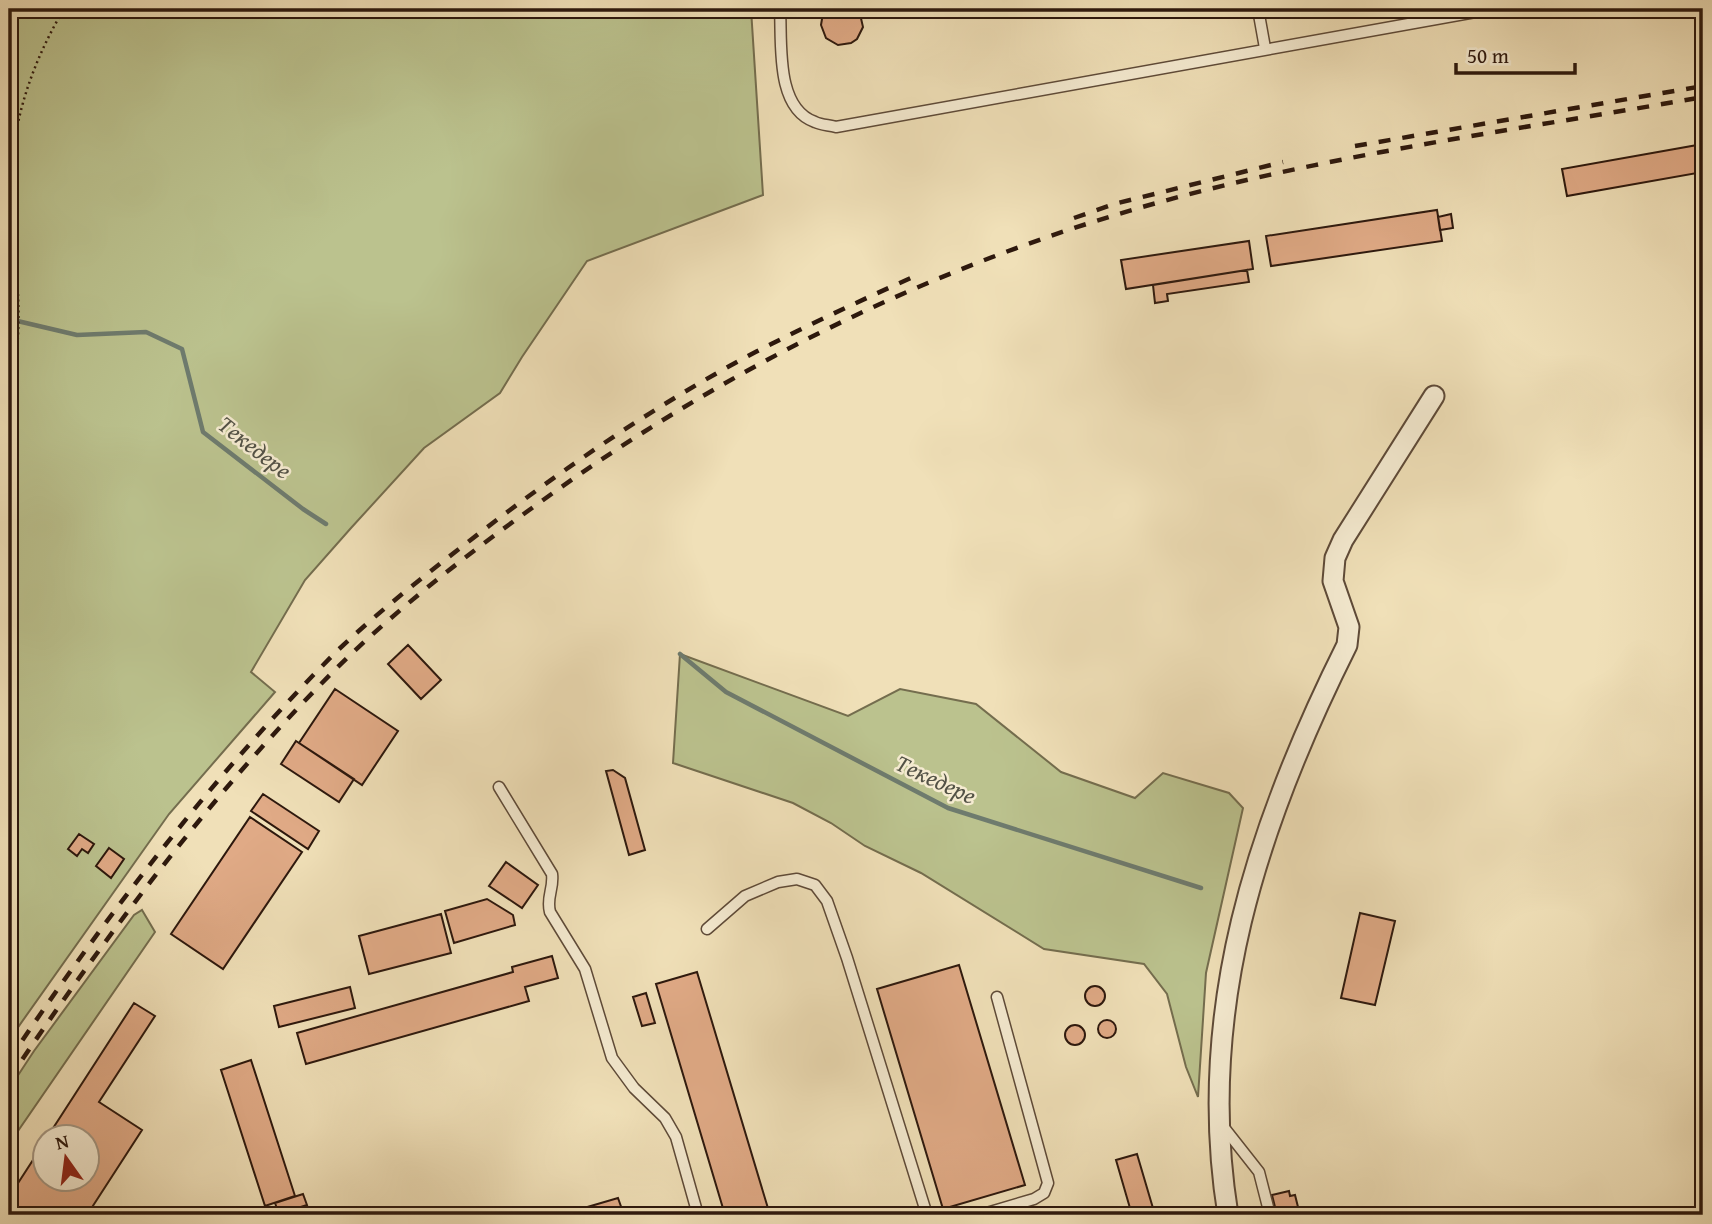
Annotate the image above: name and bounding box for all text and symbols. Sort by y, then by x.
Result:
scale bar [1456,32,1576,76]
text: 50 m [1467,40,1509,71]
water label: Текедере [211,407,300,487]
water label: Текедере [890,745,982,813]
north arrow [32,1122,102,1192]
text: N [52,1126,72,1157]

